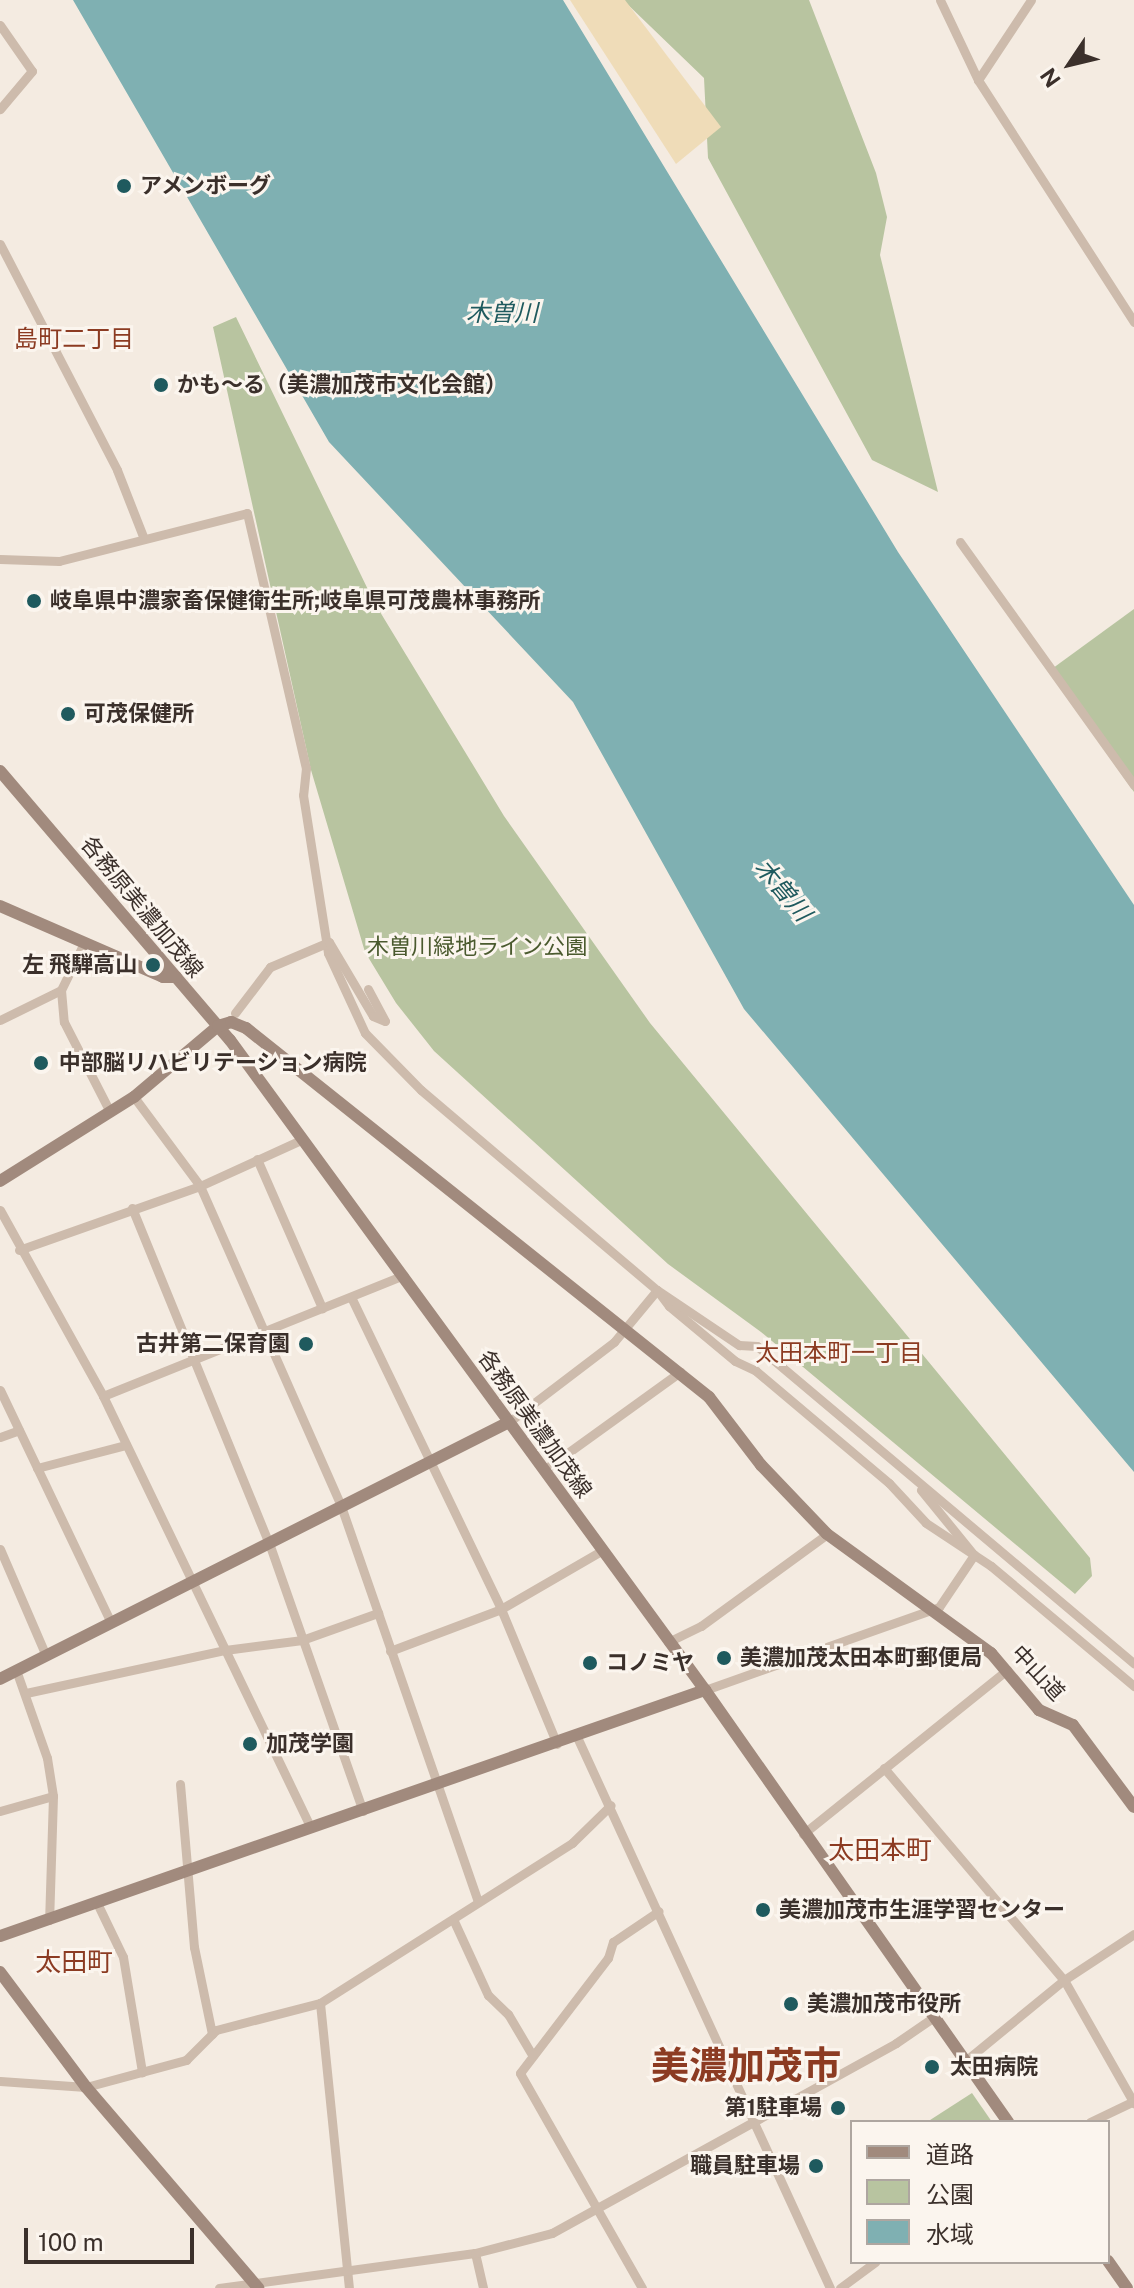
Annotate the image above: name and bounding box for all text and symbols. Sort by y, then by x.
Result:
north arrow [1030,24,1110,104]
text: N [1035,63,1066,92]
place label: アメンボーグ [140,173,272,199]
marker: アメンボーグ [115,177,133,195]
water label: 木曽川 [466,299,538,327]
district label: 島町二丁目 [14,325,134,353]
place label: かも～る（美濃加茂市文化会館） [177,372,507,398]
marker: かも～る（美濃加茂市文化会館） [152,376,170,394]
place label: 岐阜県中濃家畜保健衛生所;岐阜県可茂農林事務所 [50,588,540,614]
marker: 岐阜県中濃家畜保健衛生所;岐阜県可茂農林事務所 [25,592,43,610]
place label: 可茂保健所 [84,701,194,727]
marker: 可茂保健所 [59,705,77,723]
street label: 各務原美濃加茂線 [75,831,209,983]
water label: 木曽川 [749,853,817,927]
park label: 木曽川緑地ライン公園 [367,934,587,960]
place label: 左 飛騨高山 [22,952,137,978]
marker: 左 飛騨高山 [144,956,162,974]
place label: 中部脳リハビリテーション病院 [59,1050,367,1076]
marker: 中部脳リハビリテーション病院 [30,1052,52,1074]
place label: 古井第二保育園 [136,1331,290,1357]
marker: 古井第二保育園 [297,1335,315,1353]
district label: 太田本町一丁目 [755,1339,923,1367]
street label: 各務原美濃加茂線 [473,1345,597,1503]
street label: 中山道 [1006,1640,1070,1706]
place label: 美濃加茂太田本町郵便局 [740,1645,982,1671]
marker: 美濃加茂太田本町郵便局 [715,1649,733,1667]
place label: コノミヤ [606,1650,694,1676]
marker: コノミヤ [581,1654,599,1672]
place label: 加茂学園 [266,1731,354,1757]
marker: 加茂学園 [241,1735,259,1753]
district label: 太田本町 [828,1834,932,1866]
place label: 美濃加茂市生涯学習センター [779,1897,1065,1923]
marker: 美濃加茂市生涯学習センター [754,1901,772,1919]
district label: 太田町 [35,1946,113,1978]
place label: 美濃加茂市役所 [807,1991,961,2017]
marker: 美濃加茂市役所 [782,1995,800,2013]
district label: 美濃加茂市 [651,2043,841,2089]
place label: 太田病院 [950,2054,1038,2080]
marker: 太田病院 [921,2056,943,2078]
place label: 第1駐車場 [725,2095,822,2121]
marker: 第1駐車場 [829,2099,847,2117]
legend [850,2120,1110,2264]
text: 道路 [926,2140,974,2168]
place label: 職員駐車場 [690,2153,800,2179]
marker: 職員駐車場 [807,2157,825,2175]
text: 公園 [926,2180,974,2208]
scale bar [28,2212,198,2262]
text: 水域 [926,2220,974,2248]
text: 100 m [38,2228,104,2256]

